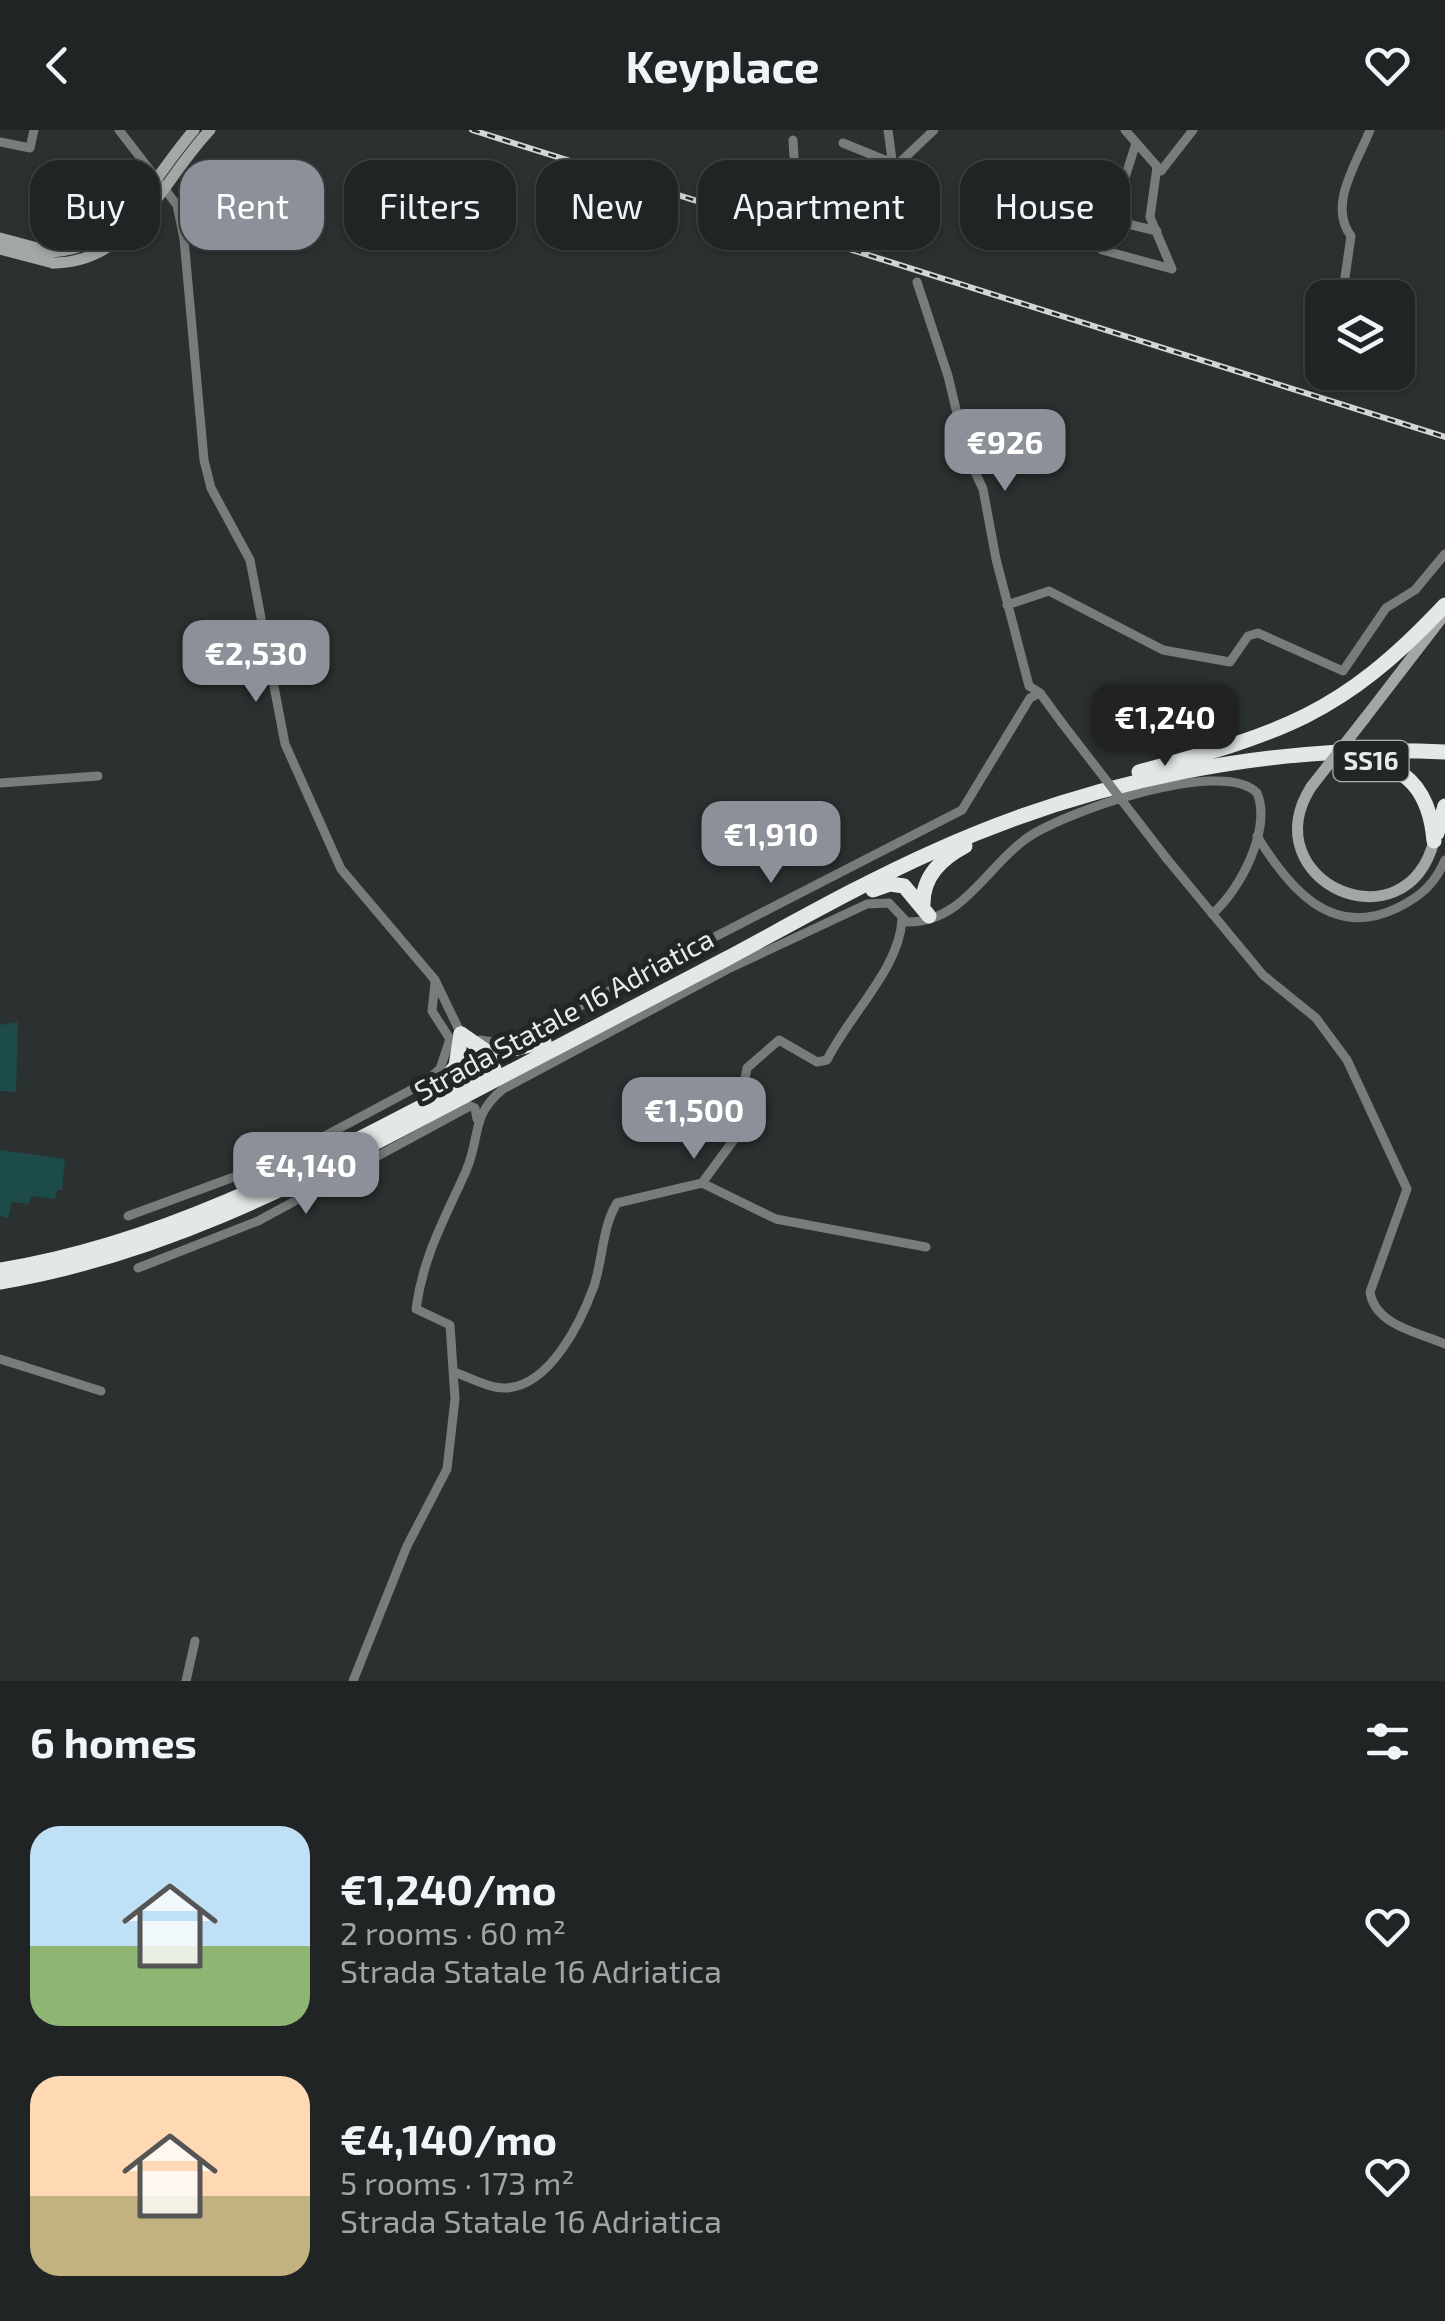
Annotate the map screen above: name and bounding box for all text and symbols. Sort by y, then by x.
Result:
icon: back [30,38,85,93]
text: Keyplace [626,38,819,92]
icon: heart [1360,38,1415,93]
chip: Buy [30,160,160,250]
chip: Rent [180,160,324,250]
chip: Filters [344,160,516,250]
chip: New [536,160,678,250]
chip: Apartment [698,160,940,250]
chip: House [960,160,1130,250]
map controls [1305,280,1415,390]
button: layers [1305,280,1415,390]
pin: €926 [946,409,1064,494]
text: €926 [967,422,1043,460]
pin: €2,530 [175,620,337,705]
text: €2,530 [205,633,307,671]
pin: €1,240 [1084,684,1246,769]
text: €1,240 [1114,697,1216,735]
road number: SS16 [1334,741,1408,781]
pin: €1,910 [690,801,852,886]
text: €1,910 [723,814,819,852]
street label: Strada Statale 16 Adriatica [408,921,719,1108]
pin: €1,500 [613,1077,775,1162]
text: €1,500 [644,1090,744,1128]
pin: €4,140 [225,1132,387,1217]
text: €4,140 [255,1145,357,1183]
icon: filters [1360,1714,1415,1769]
text: 6 homes [30,1716,197,1766]
text: €1,240/mo [340,1863,557,1913]
icon: home [110,1866,230,1986]
icon: heart [1360,1899,1415,1954]
text: 2 rooms · 60 m² [340,1913,566,1951]
text: Strada Statale 16 Adriatica [340,1951,722,1989]
text: €4,140/mo [340,2113,557,2163]
icon: home [110,2116,230,2236]
icon: heart [1360,2149,1415,2204]
text: 5 rooms · 173 m² [340,2163,575,2201]
text: Strada Statale 16 Adriatica [340,2201,722,2239]

